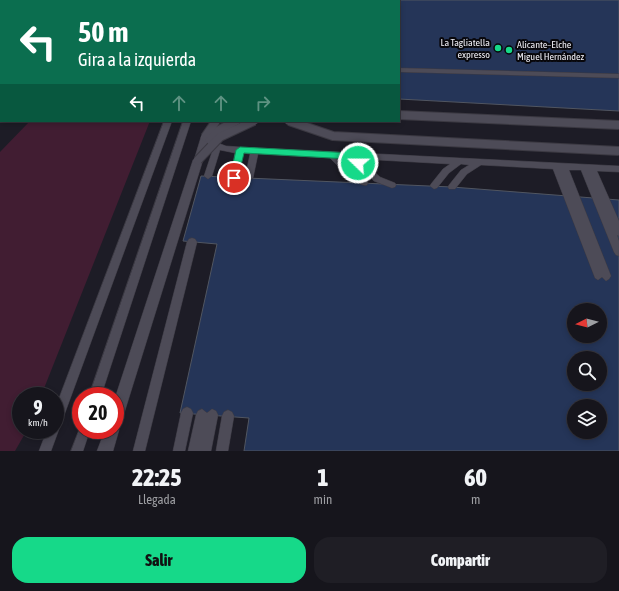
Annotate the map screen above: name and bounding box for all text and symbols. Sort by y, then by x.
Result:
icon: left [12,16,64,68]
text: 50 m [78,16,128,48]
place label: La Tagliatella expresso [441,37,490,60]
place label: Alicante–Elche Miguel Hernández [517,39,585,62]
marker: La Tagliatella expresso [493,43,503,53]
marker: Alicante–Elche Miguel Hernández [504,45,514,55]
text: Gira a la izquierda [78,49,196,70]
icon: left [126,92,148,114]
icon: ahead [168,92,190,114]
icon: ahead [210,92,232,114]
icon: right [252,92,274,114]
position arrow [337,142,379,184]
pin [217,161,251,195]
icon: arrive [223,167,245,189]
north arrow [567,303,607,343]
map controls [567,303,607,439]
button: search [567,351,607,391]
speed limit sign: 20 [72,387,124,439]
text: 9 [33,396,43,419]
button: layers [567,399,607,439]
text: km/h [28,417,48,428]
text: 22:25 [132,464,182,491]
text: 1 [317,464,329,491]
text: 60 [464,464,487,491]
text: Llegada [138,492,176,507]
text: min [314,492,332,507]
text: m [471,492,480,507]
button: Salir [12,537,306,583]
button: Compartir [314,537,607,583]

